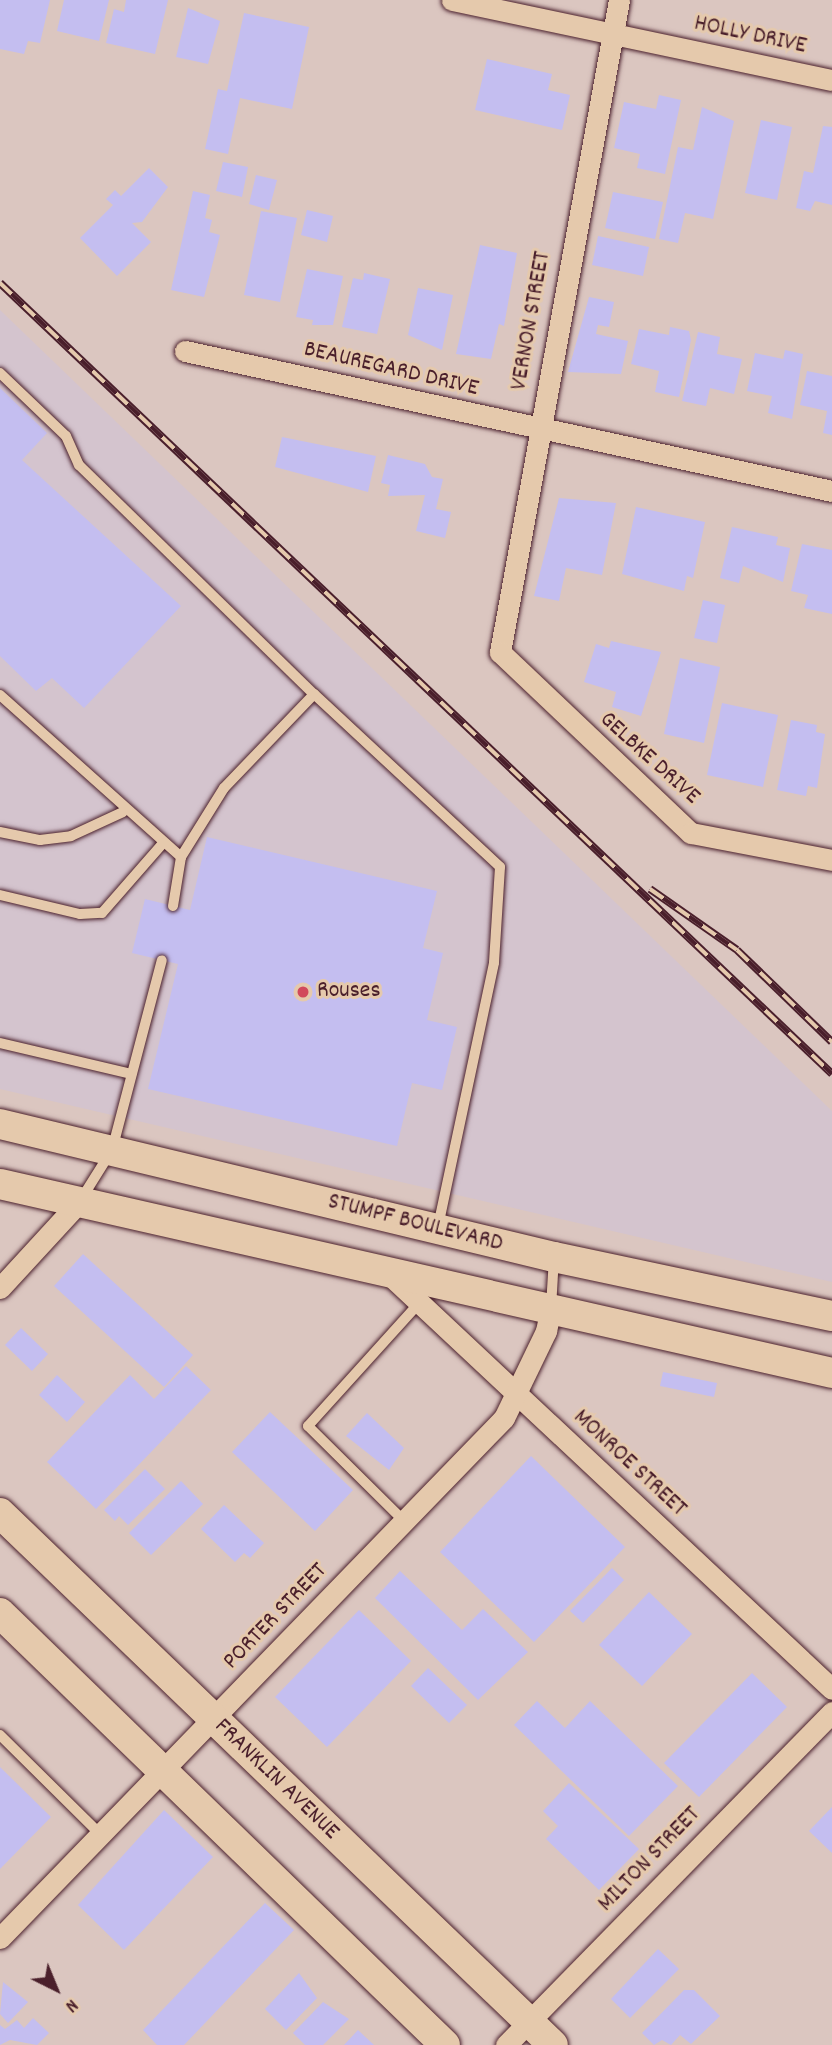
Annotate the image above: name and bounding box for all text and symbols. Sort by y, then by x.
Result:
street label: HOLLY DRIVE [691,10,809,62]
street label: VERNON STREET [506,249,558,393]
street label: BEAUREGARD DRIVE [301,336,481,404]
street label: GELBKE DRIVE [593,706,705,812]
place label: Rouses [317,978,380,1006]
marker: Rouses [295,984,311,1000]
street label: STUMPF BOULEVARD [325,1188,505,1260]
street label: MONROE STREET [566,1404,692,1524]
street label: PORTER STREET [218,1558,334,1676]
street label: FRANKLIN AVENUE [207,1713,345,1847]
street label: MILTON STREET [593,1801,707,1919]
north arrow [21,1954,91,2024]
text: N [58,1992,83,2018]

